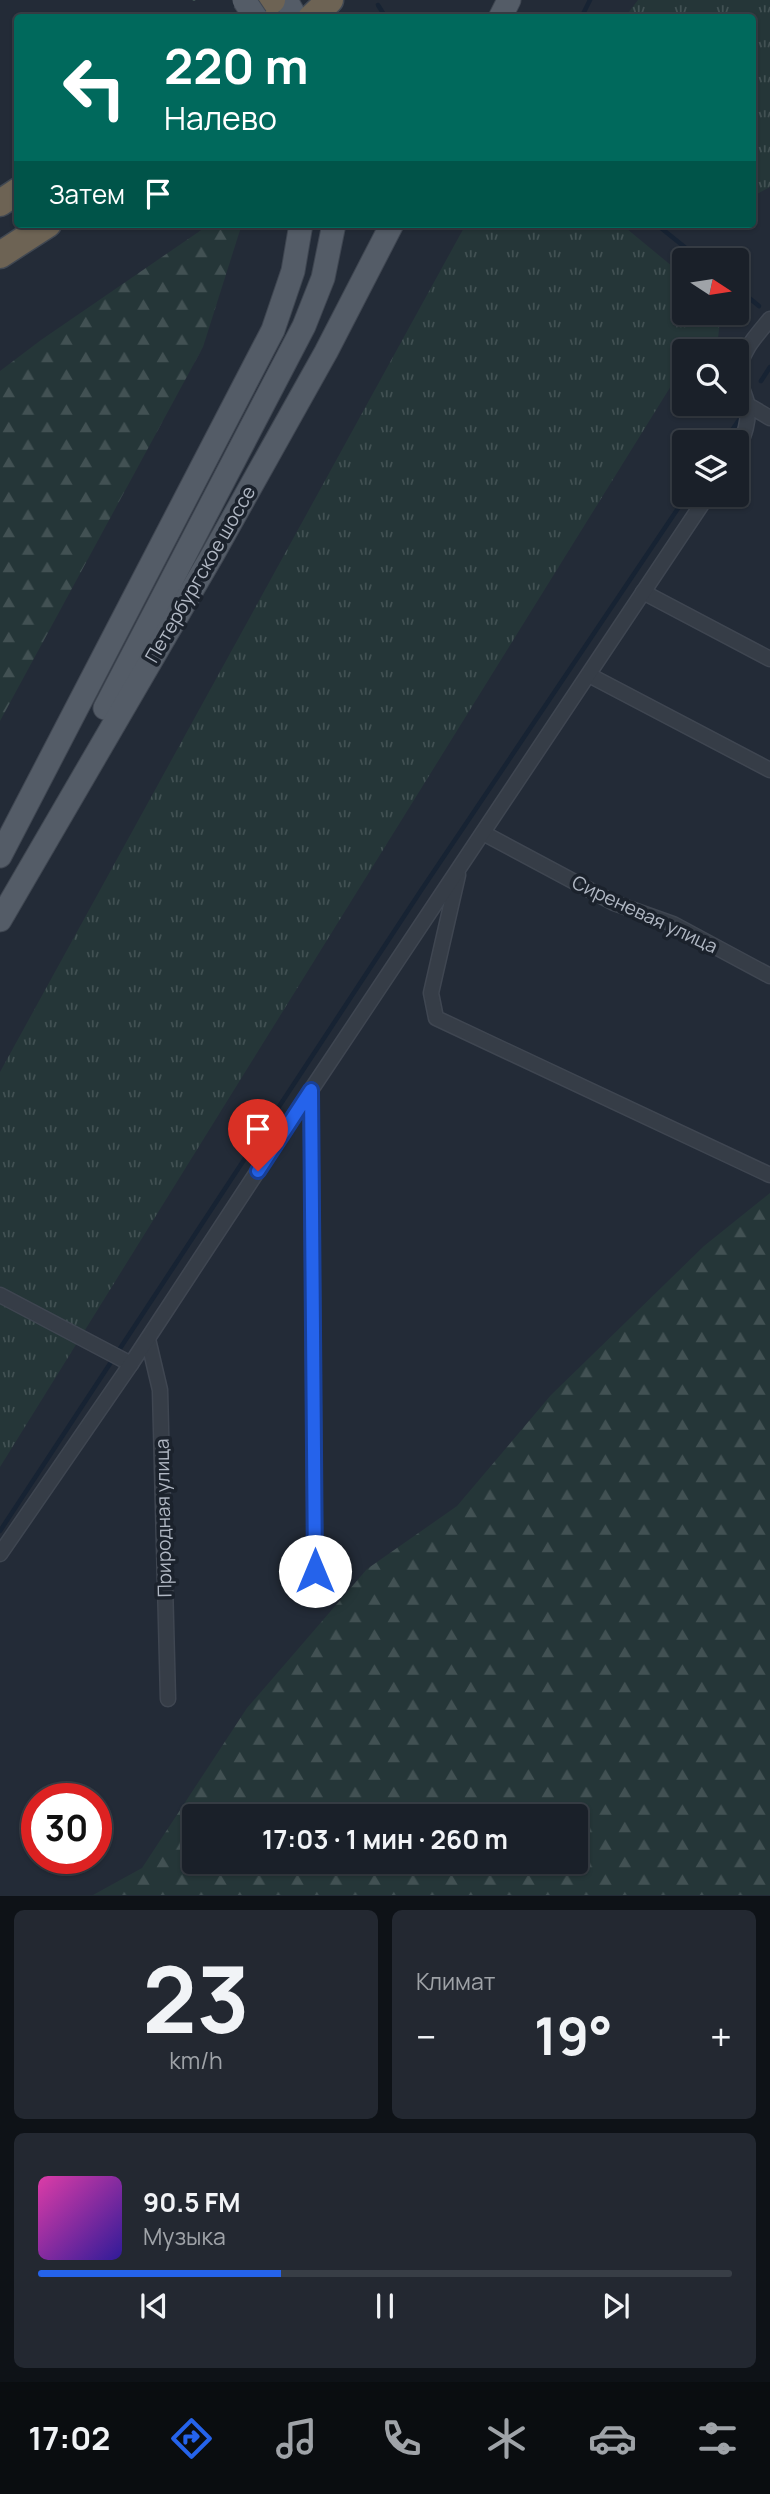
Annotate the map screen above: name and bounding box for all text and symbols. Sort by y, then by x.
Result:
text: 220 m [164,32,308,99]
icon: left [49,42,140,133]
text: Налево [164,96,277,140]
icon: arrive [139,175,177,213]
text: Затем [49,176,125,212]
north arrow [672,248,749,326]
map controls [672,248,749,507]
button: search [672,339,749,416]
button: layers [672,430,749,507]
street label: Петербургское шоссе [139,481,261,667]
street label: Сиреневая улица [568,869,722,959]
pin [228,1099,288,1171]
icon: arrive [239,1110,277,1148]
street label: Природная улица [149,1438,177,1598]
position arrow [278,1534,352,1608]
speed limit sign: 30 [21,1783,112,1874]
text: 17:03 · 1 мин · 260 m [262,1821,508,1857]
text: 23 [142,1936,250,2060]
text: Климат [416,1965,495,1997]
text: 19° [534,2000,613,2071]
text: − [416,2010,437,2062]
text: + [710,2010,732,2062]
text: km/h [169,2044,223,2076]
text: 90.5 FM [143,2184,240,2220]
text: Музыка [143,2220,226,2252]
icon: previous [135,2287,173,2325]
icon: pause [366,2287,404,2325]
icon: next [597,2287,635,2325]
icon: directions [167,2414,216,2463]
icon: music [272,2414,321,2463]
icon: phone [377,2414,426,2463]
icon: climate [482,2414,531,2463]
icon: car [588,2414,637,2463]
icon: filters [693,2414,742,2463]
text: 17:02 [28,2416,110,2460]

